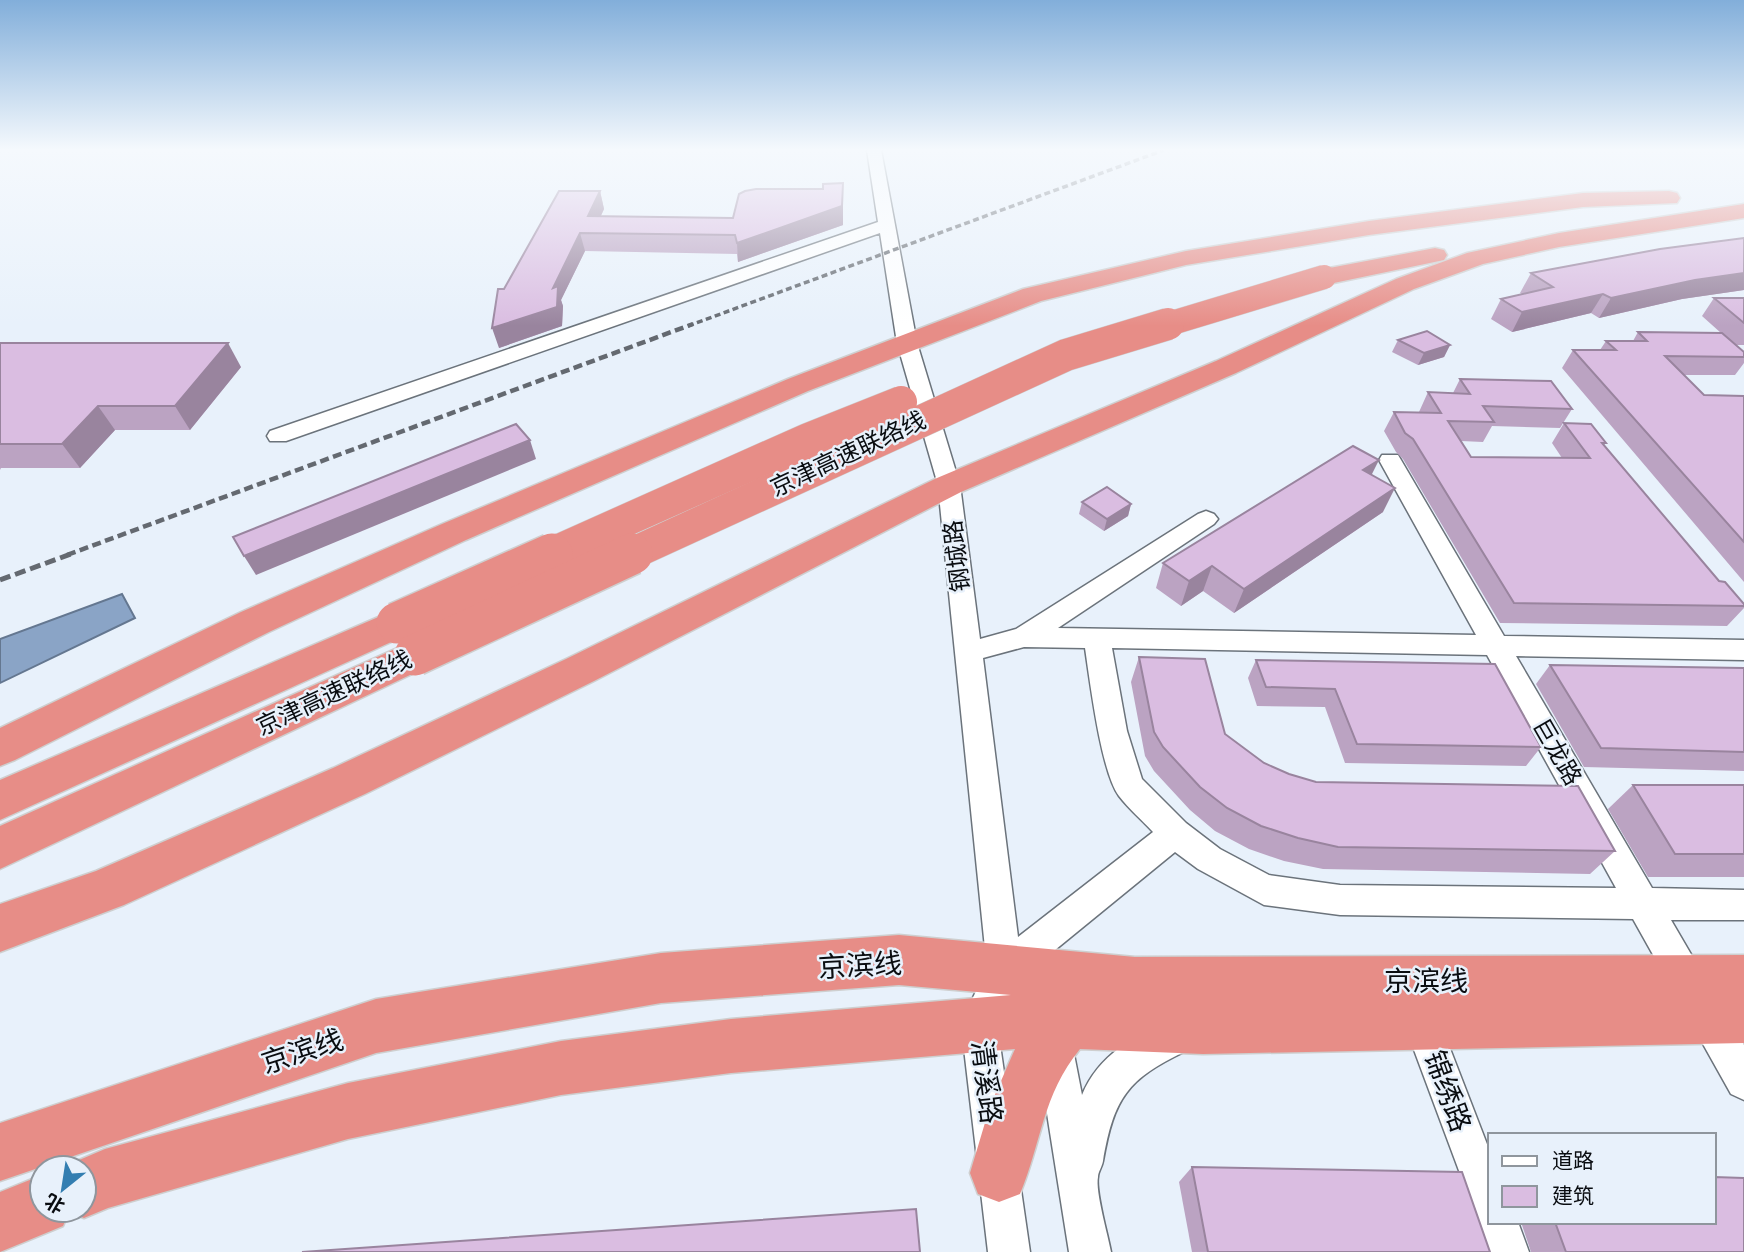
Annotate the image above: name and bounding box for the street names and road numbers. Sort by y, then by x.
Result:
street label: 京津高速联络线 [766,405,930,502]
street label: 钢城路 [938,519,975,594]
street label: 京津高速联络线 [252,644,416,741]
street label: 巨龙路 [1527,713,1588,790]
street label: 京滨线 [817,946,903,984]
street label: 京滨线 [1384,964,1468,998]
street label: 京滨线 [257,1022,347,1080]
street label: 清溪路 [965,1038,1009,1126]
street label: 锦绣路 [1418,1046,1478,1136]

